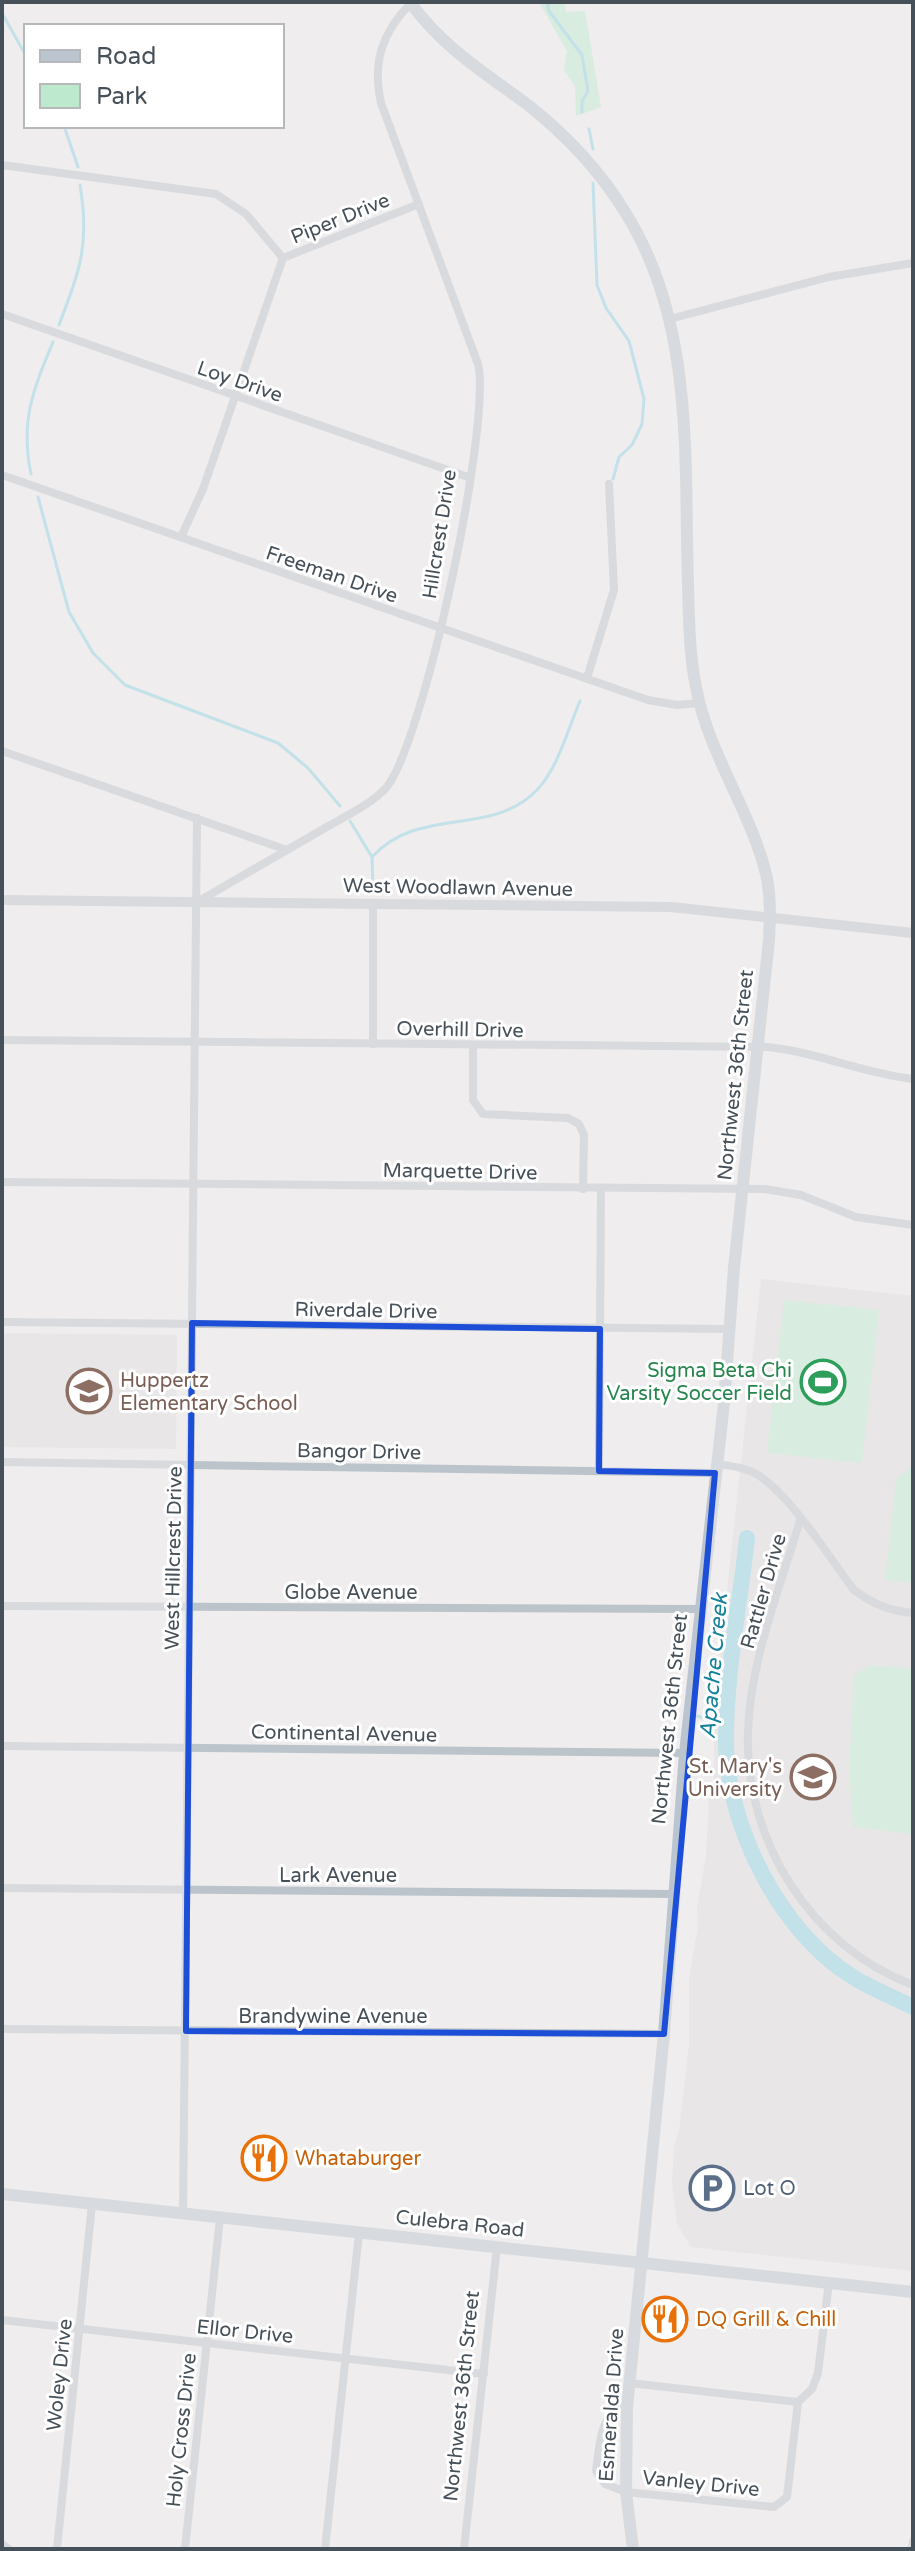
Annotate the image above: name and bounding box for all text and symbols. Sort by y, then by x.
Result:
legend [24,24,284,128]
text: Road [96,42,156,71]
text: Park [96,82,147,111]
street label: Piper Drive [288,188,393,250]
street label: Loy Drive [194,356,286,408]
street label: Hillcrest Drive [418,468,462,601]
street label: Freeman Drive [263,541,401,609]
street label: West Woodlawn Avenue [343,874,573,902]
street label: Northwest 36th Street [713,968,759,1182]
street label: Overhill Drive [396,1017,524,1043]
street label: Marquette Drive [382,1159,538,1185]
street label: Riverdale Drive [294,1298,438,1324]
sports icon: Sigma Beta Chi Varsity Soccer Field [799,1358,847,1406]
place label: Sigma Beta Chi Varsity Soccer Field [607,1359,792,1406]
school or university icon: Huppertz Elementary School [65,1367,113,1415]
place label: Huppertz Elementary School [120,1369,298,1416]
street label: Bangor Drive [297,1439,421,1465]
street label: West Hillcrest Drive [160,1466,188,1650]
street label: Rattler Drive [736,1531,792,1652]
street label: Globe Avenue [285,1581,418,1605]
water label: Apache Creek [695,1590,733,1740]
street label: Northwest 36th Street [647,1612,693,1826]
street label: Continental Avenue [251,1720,437,1748]
school or university icon: St. Mary's University [789,1753,837,1801]
place label: St. Mary's University [688,1755,782,1802]
street label: Lark Avenue [279,1864,397,1888]
street label: Brandywine Avenue [238,2005,428,2029]
restaurant icon: Whataburger [240,2134,288,2182]
place label: Whataburger [295,2147,421,2171]
parking icon: Lot O [688,2164,736,2212]
place label: Lot O [743,2177,796,2201]
street label: Culebra Road [394,2205,525,2243]
street label: Northwest 36th Street [439,2289,485,2503]
restaurant icon: DQ Grill & Chill [641,2295,689,2343]
place label: DQ Grill & Chill [696,2308,836,2332]
street label: Ellor Drive [195,2315,294,2349]
street label: Woley Drive [42,2318,78,2432]
street label: Esmeralda Drive [595,2327,629,2483]
street label: Holy Cross Drive [162,2352,202,2508]
street label: Vanley Drive [641,2466,761,2502]

